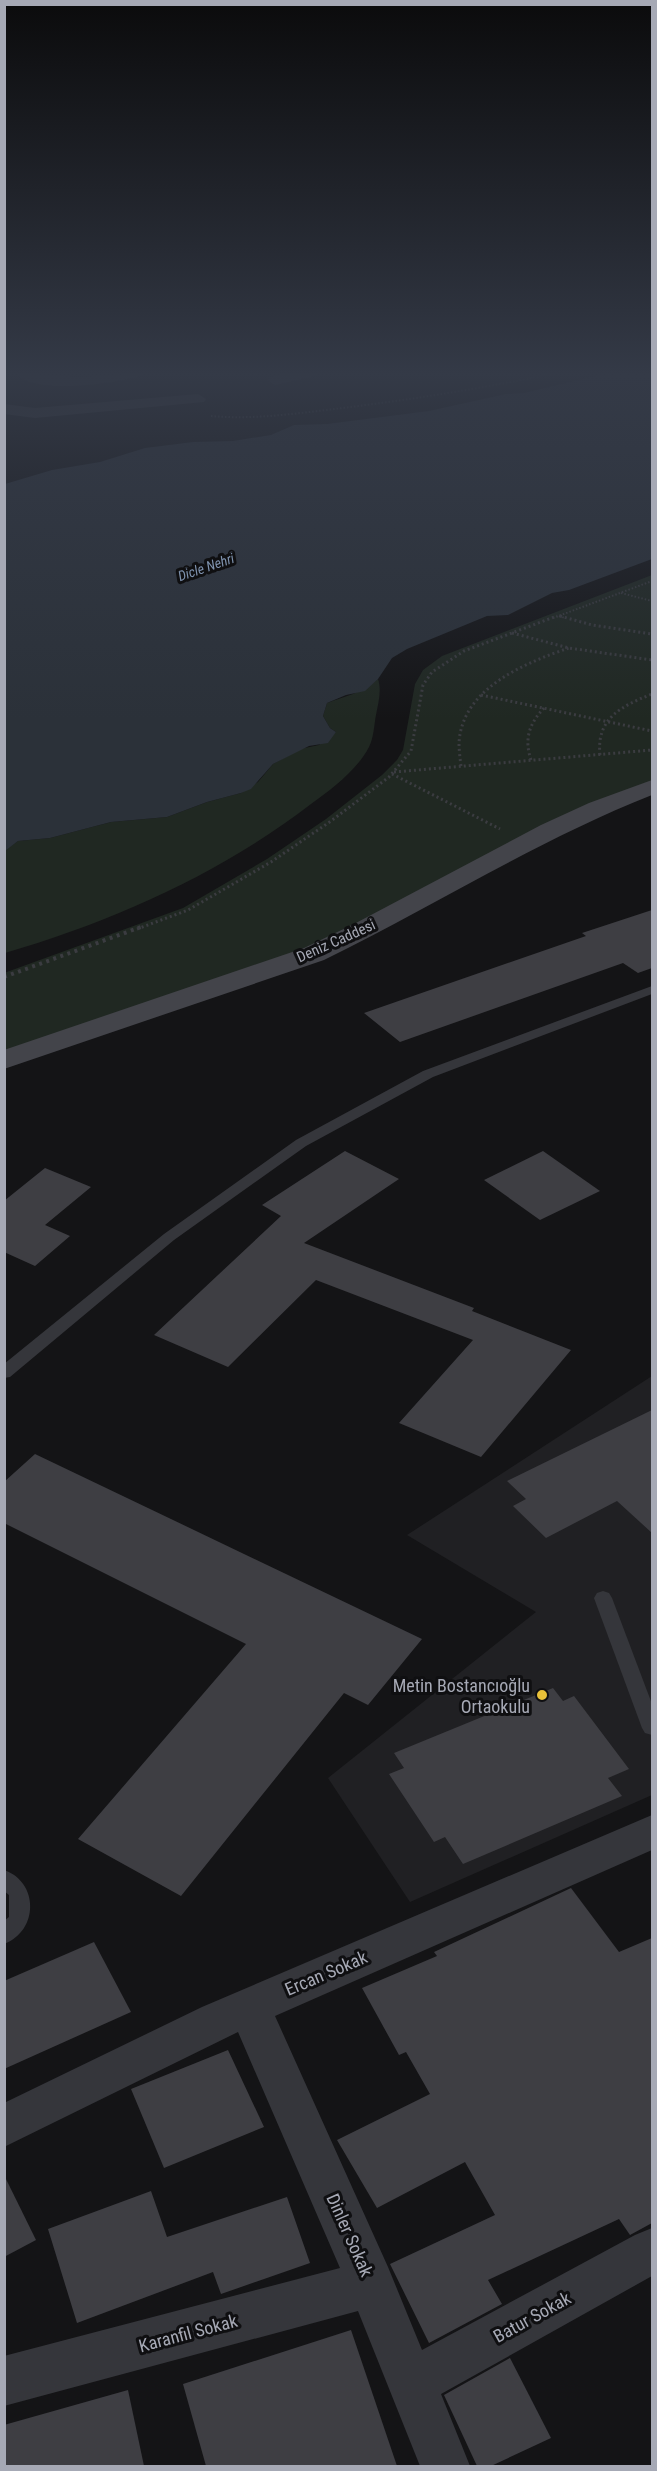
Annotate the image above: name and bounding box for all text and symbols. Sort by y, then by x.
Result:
water label: Dicle Nehri [176,550,237,584]
street label: Deniz Caddesi [294,916,378,966]
place label: Metin Bostancıoğlu Ortaokulu [393,1675,530,1717]
marker: Metin Bostancıoğlu Ortaokulu [535,1688,549,1702]
street label: Ercan Sokak [282,1946,370,2000]
street label: Dinler Sokak [322,2190,378,2280]
street label: Batur Sokak [490,2287,574,2347]
street label: Karanfil Sokak [136,2310,240,2356]

